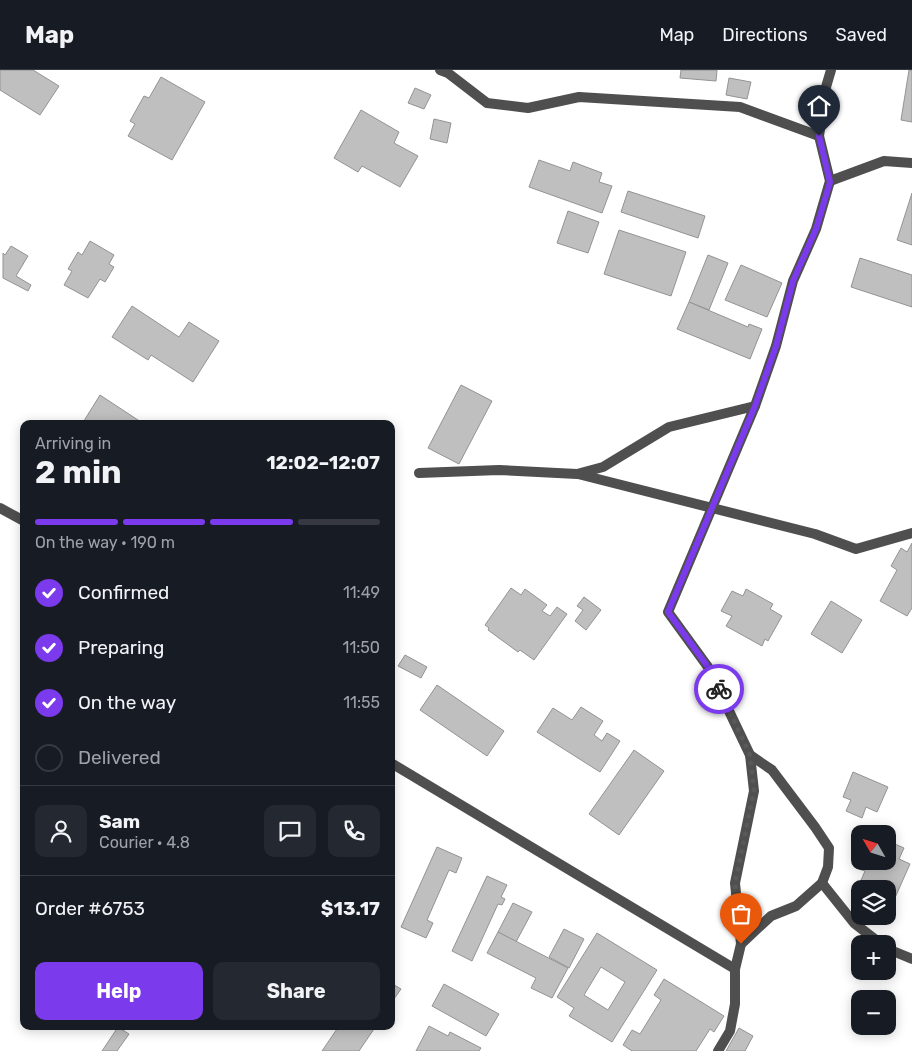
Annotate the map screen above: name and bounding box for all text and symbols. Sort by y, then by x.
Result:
text: Map [25,21,74,49]
text: Map [659,24,694,46]
text: Directions [722,24,808,46]
text: Saved [836,24,887,46]
pin [798,85,840,136]
icon: home [805,92,833,120]
text: Arriving in [35,434,111,453]
text: 12:02–12:07 [266,451,380,474]
text: 2 min [35,453,122,491]
text: On the way · 190 m [35,533,175,552]
icon: check [35,579,63,607]
text: Confirmed [78,581,169,604]
text: 11:49 [343,583,380,602]
icon: check [35,634,63,662]
text: Preparing [78,636,164,659]
text: 11:50 [343,638,380,657]
courier [694,664,744,714]
icon: bike [705,675,733,703]
icon: check [35,689,63,717]
text: On the way [78,691,176,714]
text: 11:55 [343,693,380,712]
text: Delivered [78,746,161,769]
button: person [35,805,87,857]
button: chat [264,805,316,857]
button: phone [328,805,380,857]
text: Sam [99,810,140,833]
north arrow [851,825,896,870]
map controls [851,825,896,1035]
text: Courier · 4.8 [99,833,190,852]
button: layers [851,880,896,925]
pin [720,893,762,944]
text: Order #6753 [35,897,145,920]
text: $13.17 [321,897,380,920]
icon: bag [727,900,755,928]
button: + [851,935,896,980]
button: Help [35,962,203,1020]
button: Share [213,962,380,1020]
button: − [851,990,896,1035]

